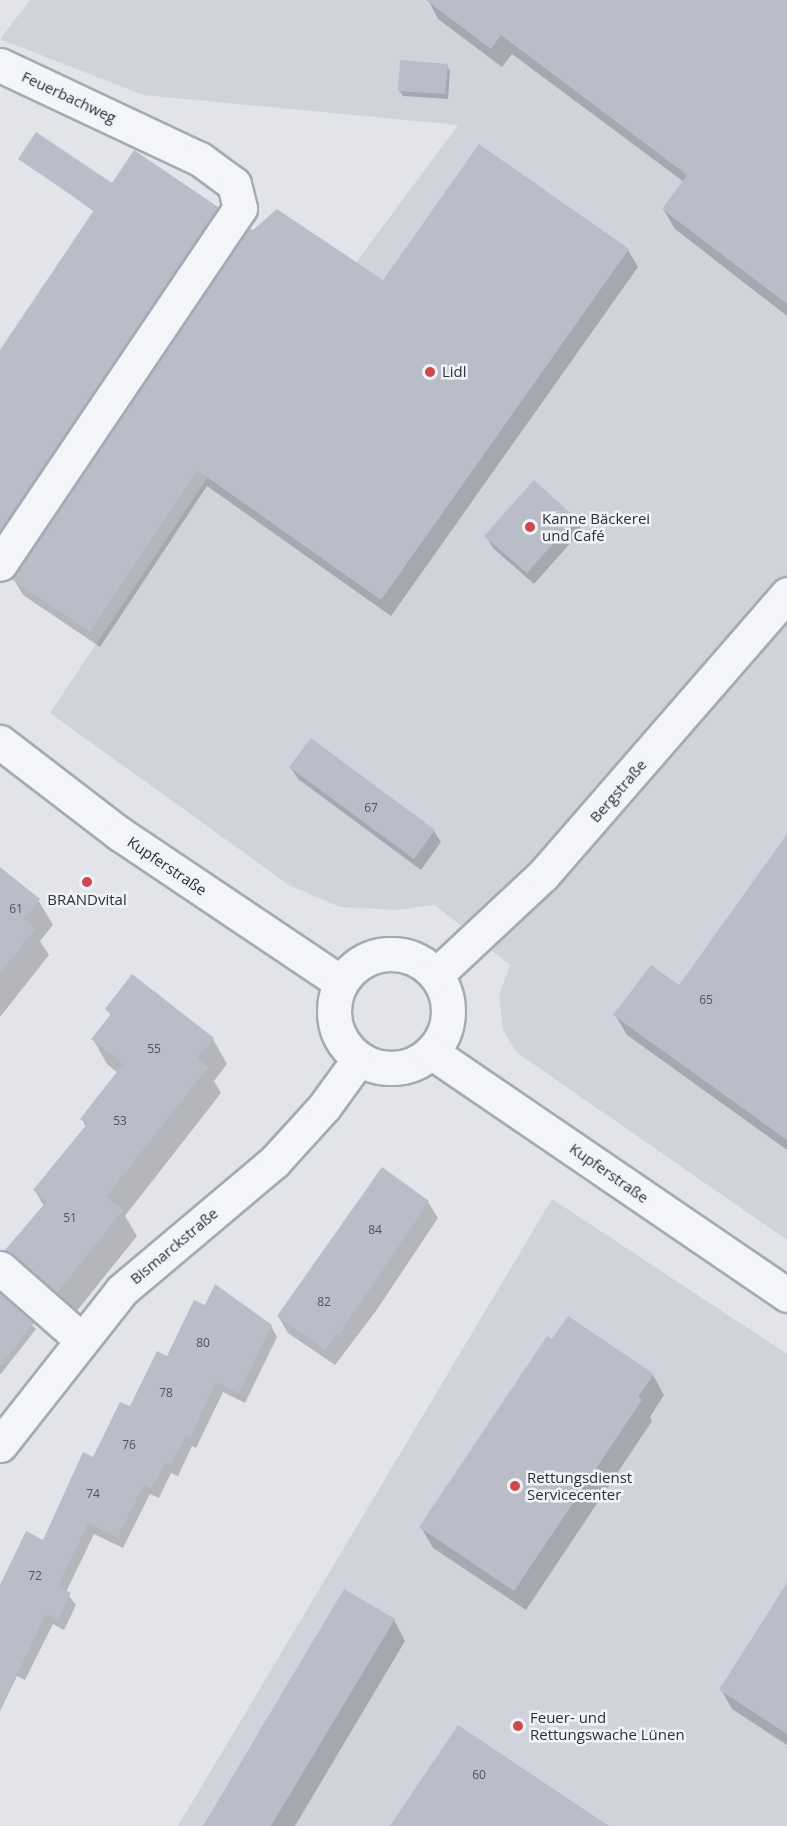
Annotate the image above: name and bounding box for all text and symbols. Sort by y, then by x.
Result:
street label: Feuerbachweg [19,67,119,127]
place label: Lidl [442,363,467,381]
marker: Lidl [423,365,437,379]
place label: Kanne Bäckerei und Café [542,509,650,544]
marker: Kanne Bäckerei und Café [523,520,537,534]
street label: Bergstraße [586,756,650,826]
house number: 67 [364,801,378,815]
street label: Kupferstraße [124,833,210,899]
marker: BRANDvital [80,875,94,889]
place label: BRANDvital [47,891,127,909]
house number: 61 [9,902,23,916]
house number: 65 [699,993,713,1007]
house number: 55 [147,1042,161,1056]
house number: 53 [113,1114,127,1128]
street label: Kupferstraße [566,1139,652,1207]
street label: Bismarckstraße [127,1204,221,1288]
house number: 51 [63,1211,77,1225]
house number: 84 [368,1223,382,1237]
house number: 82 [317,1295,331,1309]
house number: 80 [196,1336,210,1350]
house number: 78 [159,1386,173,1400]
house number: 76 [122,1438,136,1452]
place label: Rettungsdienst Servicecenter [527,1468,632,1503]
marker: Rettungsdienst Servicecenter [508,1479,522,1493]
house number: 74 [86,1487,100,1501]
house number: 72 [28,1569,42,1583]
place label: Feuer- und Rettungswache Lünen [530,1708,685,1743]
marker: Feuer- und Rettungswache Lünen [511,1719,525,1733]
house number: 60 [472,1768,486,1782]

